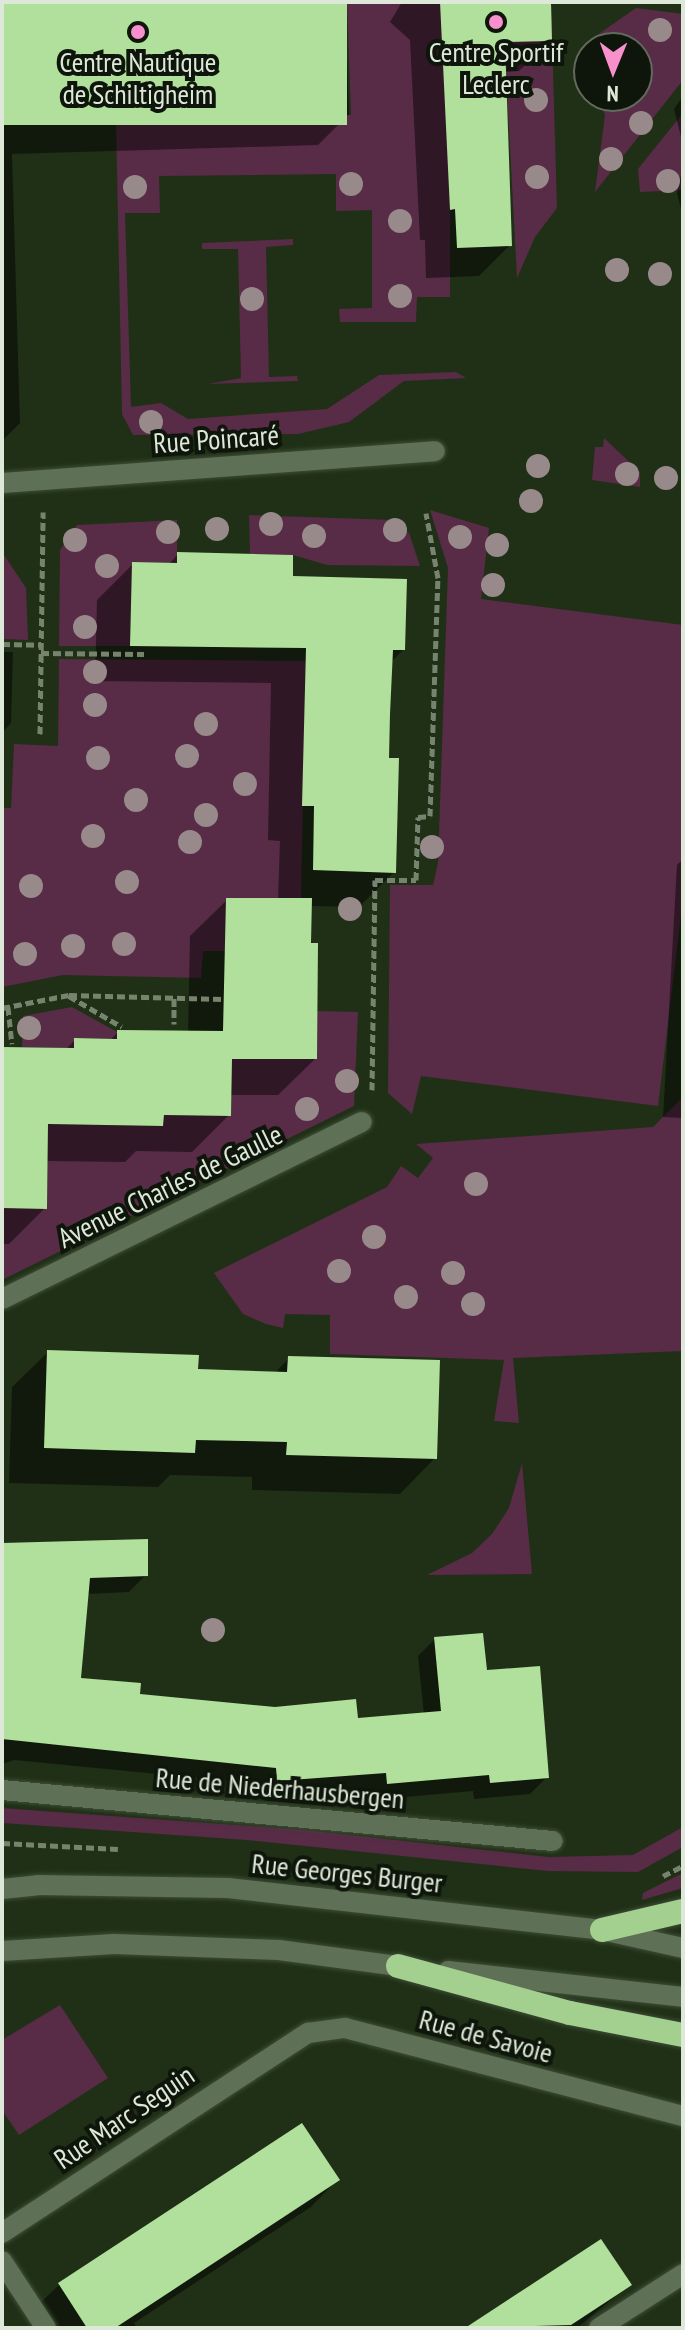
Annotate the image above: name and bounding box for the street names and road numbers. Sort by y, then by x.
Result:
street label: Rue Poincaré [152,418,280,460]
street label: Avenue Charles de Gaulle [52,1117,288,1255]
street label: Rue de Niederhausbergen [154,1760,406,1816]
street label: Rue Georges Burger [250,1846,444,1900]
street label: Rue de Savoie [416,2002,556,2070]
street label: Rue Marc Seguin [48,2058,200,2176]

